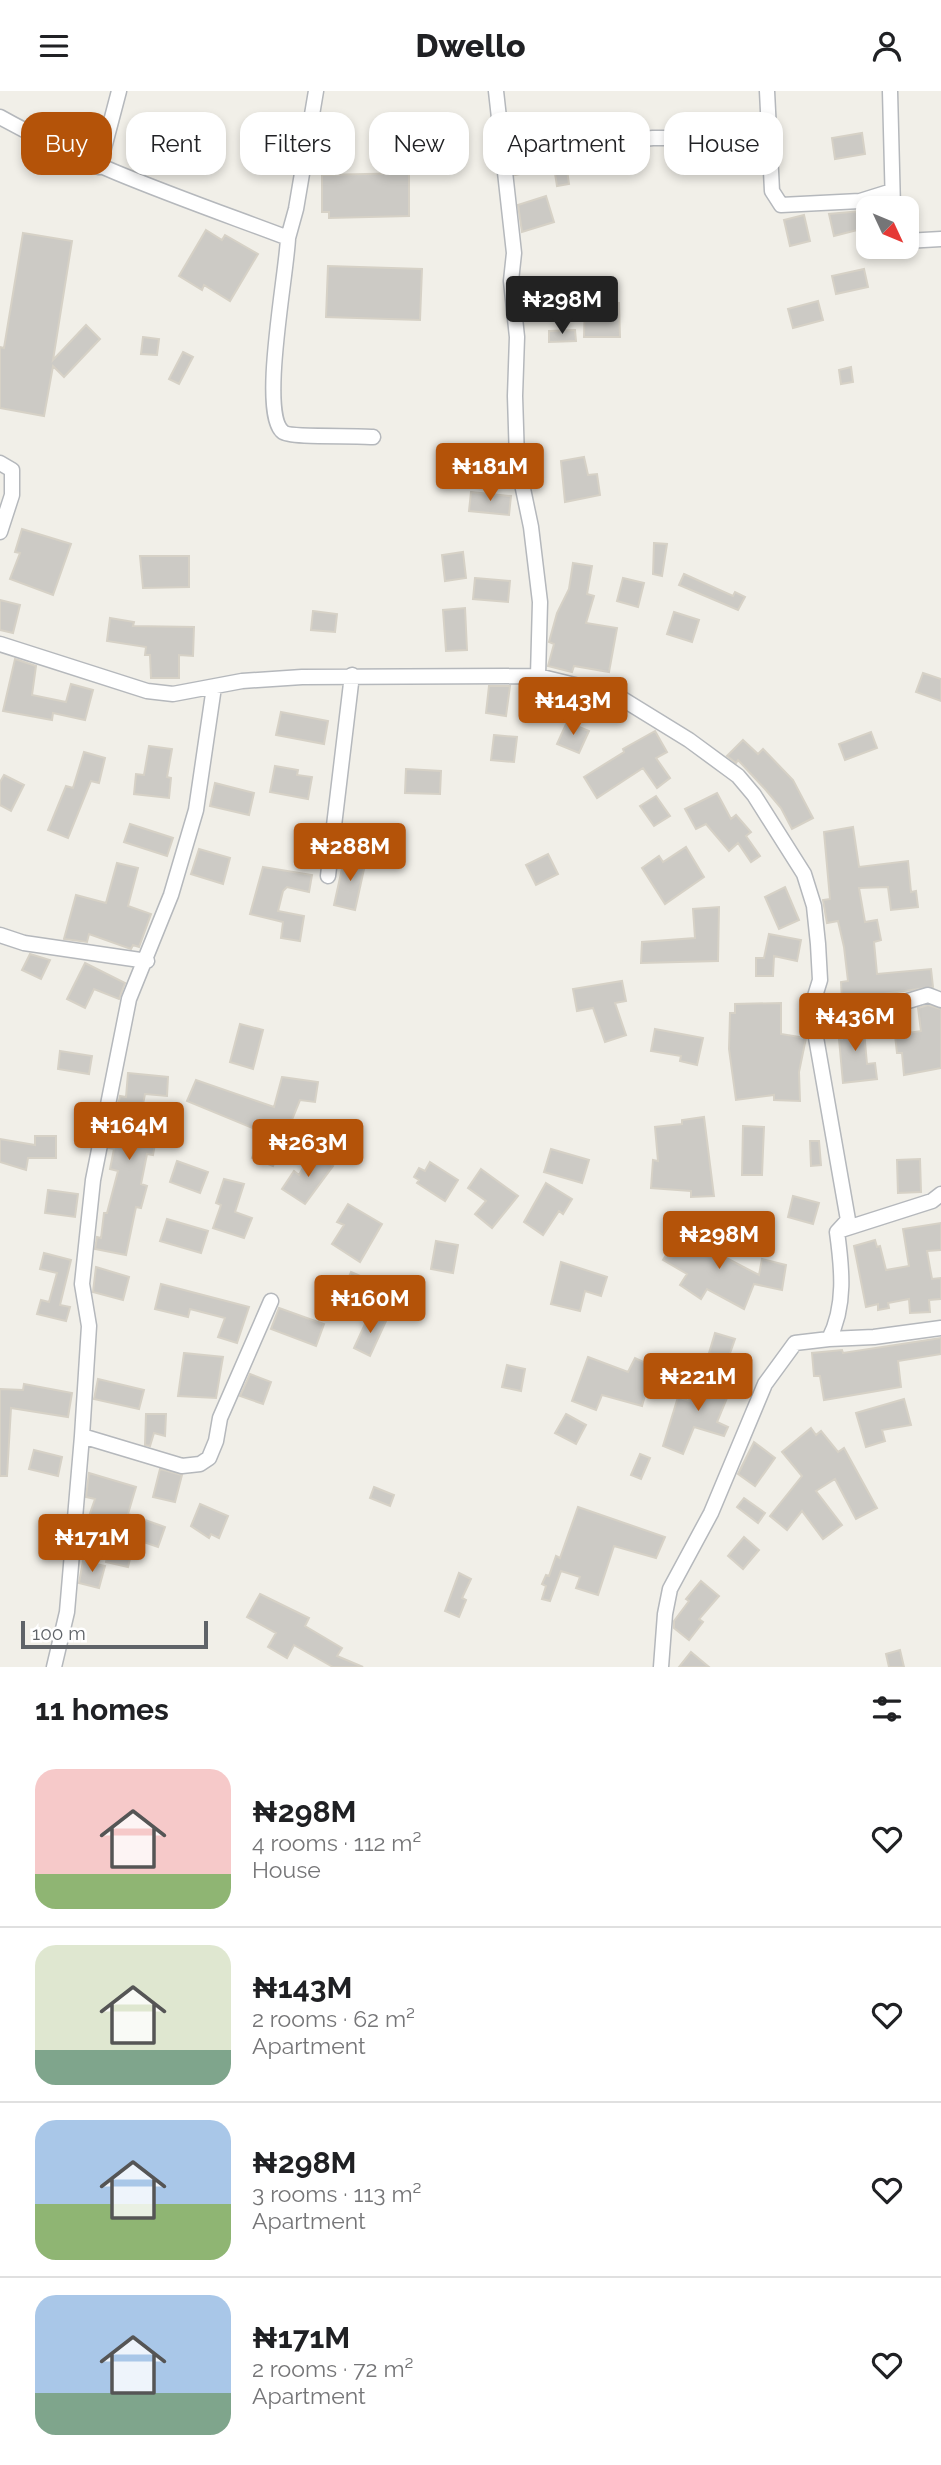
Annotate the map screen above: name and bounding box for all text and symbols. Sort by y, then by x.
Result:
icon: menu [35,27,73,65]
text: Dwello [416,27,525,64]
icon: person [868,27,906,65]
chip: Buy [21,112,112,175]
chip: Rent [126,112,226,175]
chip: Filters [240,112,355,175]
chip: New [369,112,469,175]
chip: Apartment [483,112,650,175]
chip: House [664,112,783,175]
north arrow [856,196,919,259]
map controls [856,196,919,259]
pin: ₦298M [513,277,611,336]
text: ₦298M [522,285,602,312]
pin: ₦181M [441,443,539,503]
text: ₦181M [452,452,528,479]
pin: ₦143M [524,677,622,737]
text: ₦143M [534,686,612,713]
pin: ₦288M [301,823,399,883]
text: ₦288M [310,832,390,859]
pin: ₦436M [806,993,904,1053]
text: ₦436M [815,1002,895,1029]
pin: ₦164M [80,1103,178,1162]
text: ₦164M [90,1111,168,1138]
pin: ₦263M [259,1119,357,1179]
text: ₦263M [268,1128,348,1155]
pin: ₦298M [670,1211,768,1271]
text: ₦298M [679,1220,759,1247]
pin: ₦160M [321,1275,419,1335]
text: ₦160M [330,1284,410,1311]
pin: ₦221M [649,1353,747,1413]
text: ₦221M [659,1362,737,1389]
pin: ₦171M [43,1515,141,1574]
text: ₦171M [54,1523,130,1550]
scale bar [21,1618,208,1650]
text: 100 m [32,1622,86,1644]
icon: filters [868,1690,906,1728]
text: 11 homes [35,1692,169,1727]
text: ₦298M [252,1794,357,1829]
icon: home [91,1797,175,1881]
icon: heart [868,1820,906,1858]
text: 4 rooms · 112 m² [252,1829,421,1856]
text: House [252,1856,321,1883]
text: ₦143M [252,1970,352,2005]
icon: home [91,1973,175,2057]
icon: heart [868,1996,906,2034]
text: 2 rooms · 62 m² [252,2005,415,2032]
text: Apartment [252,2032,366,2059]
text: ₦298M [252,2145,357,2180]
icon: home [91,2148,175,2232]
icon: heart [868,2171,906,2209]
text: 3 rooms · 113 m² [252,2180,421,2207]
text: Apartment [252,2207,366,2234]
text: ₦171M [252,2320,350,2355]
icon: home [91,2323,175,2407]
icon: heart [868,2346,906,2384]
text: 2 rooms · 72 m² [252,2355,413,2382]
text: Apartment [252,2382,366,2409]

